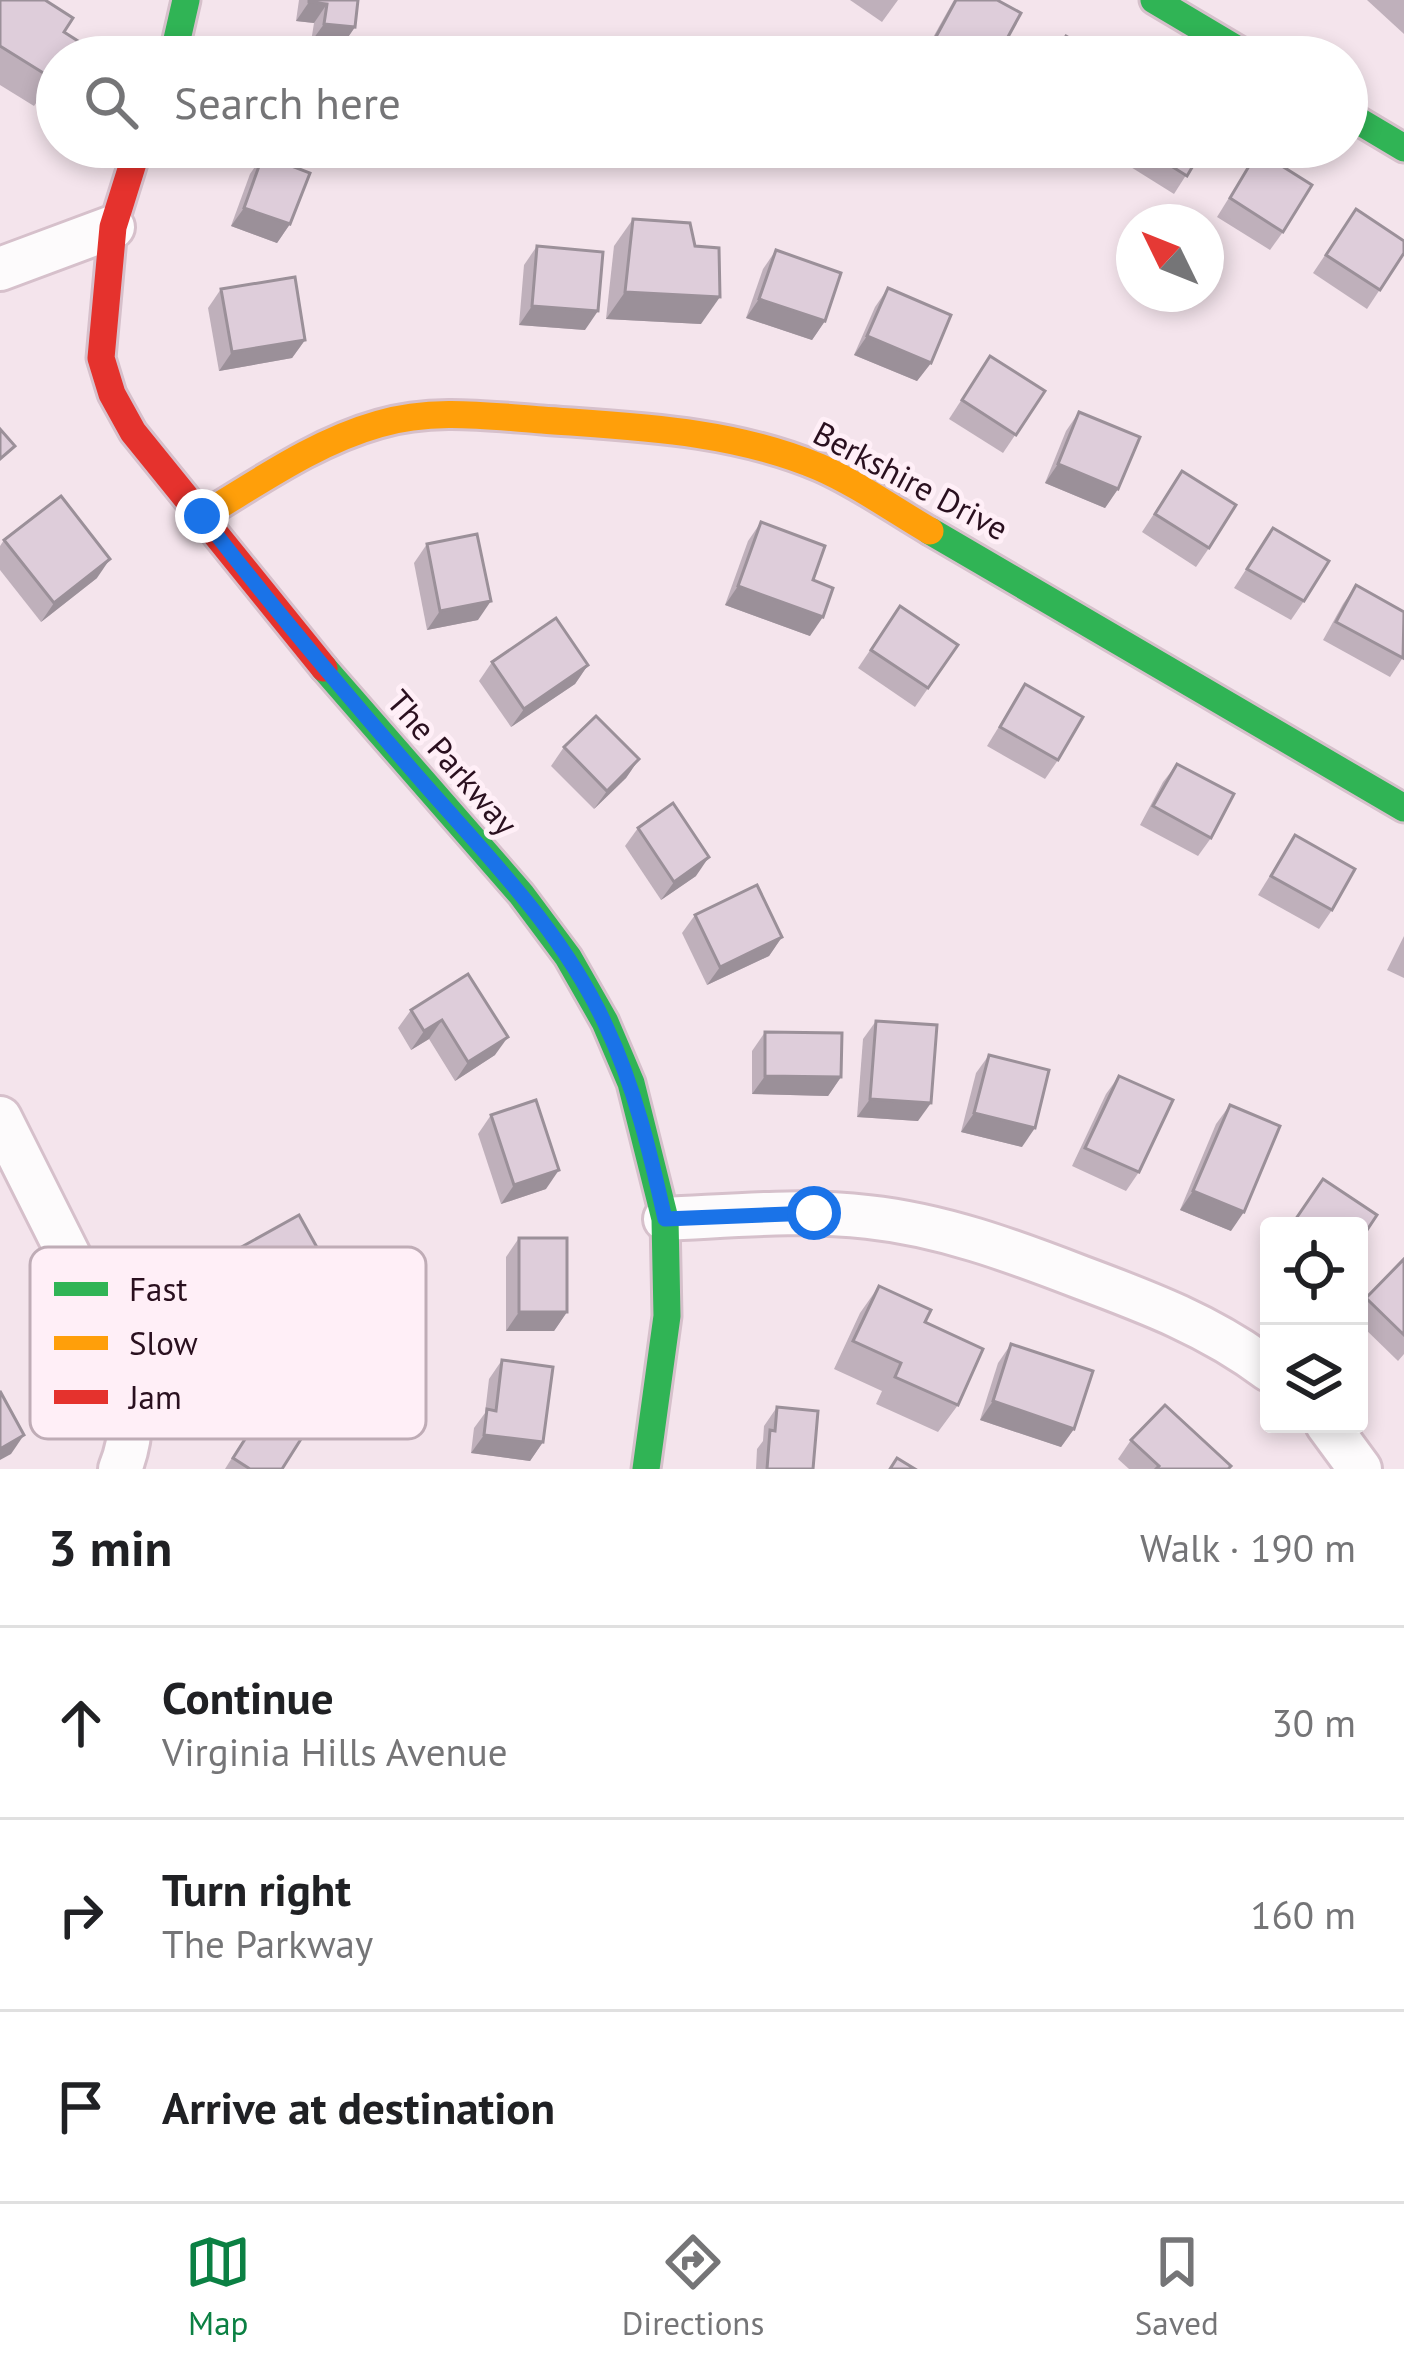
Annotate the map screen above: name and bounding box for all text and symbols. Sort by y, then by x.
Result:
search box [36,36,1368,168]
icon: search [78,69,144,135]
text: Search here [174,73,401,131]
north arrow [1116,204,1224,312]
street label: Berkshire Drive [806,411,1016,549]
route end [175,489,229,543]
street label: The Parkway [378,680,528,844]
route start [787,1186,841,1240]
map controls [1260,1217,1368,1433]
button: locate [1260,1217,1368,1325]
legend [30,1247,426,1439]
text: Fast [129,1267,188,1310]
text: Slow [129,1321,198,1364]
button: layers [1260,1325,1368,1433]
text: Jam [127,1375,182,1418]
text: 3 min [48,1514,172,1580]
text: Walk · 190 m [1140,1522,1356,1573]
text: Continue [162,1668,334,1726]
icon: ahead [48,1690,114,1756]
text: 30 m [1271,1697,1356,1748]
text: Virginia Hills Avenue [162,1726,508,1777]
text: Turn right [162,1860,351,1918]
icon: right [48,1882,114,1948]
text: 160 m [1250,1889,1356,1940]
text: The Parkway [162,1918,373,1969]
icon: arrive [48,2074,114,2140]
text: Arrive at destination [162,2078,555,2136]
tab: Map [185,2229,251,2344]
tab: Directions [622,2229,764,2344]
tab: Saved [1135,2229,1219,2344]

